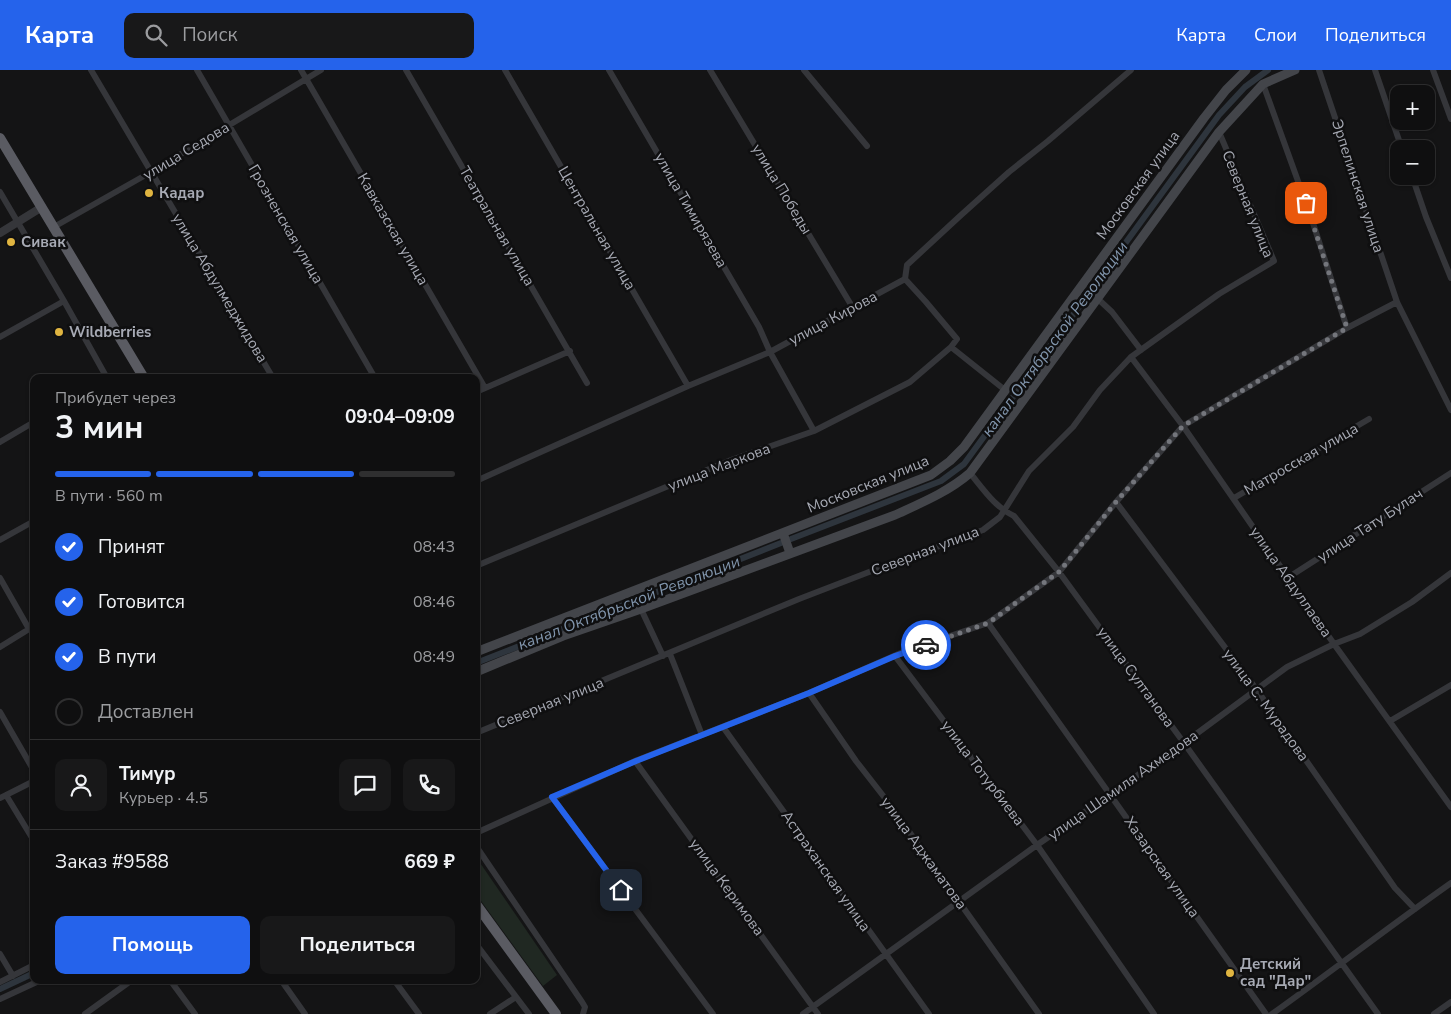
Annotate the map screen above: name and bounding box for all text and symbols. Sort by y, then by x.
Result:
search box [124,13,474,58]
text: Карта [25,19,94,51]
icon: search [142,21,170,49]
text: Поиск [182,22,237,48]
text: Карта [1176,23,1226,47]
text: Слои [1254,23,1297,47]
text: Поделиться [1325,23,1426,47]
map controls [1390,85,1435,185]
button: + [1390,85,1435,130]
street label: улица Седова [139,117,233,185]
street label: Эрпелинская улица [1327,117,1389,255]
street label: Московская улица [1092,127,1184,243]
street label: улица Победы [747,140,817,238]
button: − [1390,140,1435,185]
street label: Северная улица [1217,147,1279,261]
street label: улица Тимирязева [650,149,732,271]
street label: Грозненская улица [244,161,328,287]
street label: Центральная улица [553,162,641,294]
street label: Театральная улица [455,163,539,289]
street label: Кавказская улица [353,169,433,289]
pin [1285,182,1327,224]
place label: Кадар [159,183,204,203]
marker: Кадар [143,187,155,199]
icon: bag [1292,189,1320,217]
street label: улица Абдулмеджидова [167,210,273,366]
place label: Сивак [21,232,66,252]
marker: Сивак [5,236,17,248]
water label: канал Октябрьской Революции [977,237,1133,441]
street label: улица Кирова [785,286,881,350]
place label: Wildberries [69,322,151,342]
marker: Wildberries [53,326,65,338]
text: Прибудет через [55,387,176,409]
text: 09:04–09:09 [345,404,455,430]
text: 3 мин [55,406,144,449]
street label: Матросская улица [1240,418,1362,500]
street label: улица Маркова [665,438,773,496]
street label: Московская улица [804,450,932,518]
street label: улица Тату Булач [1313,483,1427,567]
text: В пути · 560 m [55,485,163,507]
street label: Северная улица [868,521,982,581]
street label: улица Абдуллаева [1245,523,1337,641]
icon: check [55,533,83,561]
text: Принят [98,534,165,560]
text: 08:43 [413,536,455,558]
water label: канал Октябрьской Революции [515,550,743,656]
icon: check [55,588,83,616]
text: Готовится [98,589,185,615]
text: 08:46 [413,591,455,613]
courier [901,620,951,670]
street label: улица Султанова [1093,623,1179,731]
icon: car [912,631,940,659]
icon: check [55,643,83,671]
text: В пути [98,644,156,670]
street label: улица С. Мурадова [1218,645,1314,765]
text: 08:49 [413,646,455,668]
street label: Северная улица [493,672,607,734]
text: Доставлен [98,699,194,725]
street label: улица Тотурбиева [937,716,1029,830]
street label: улица Шамиля Ахмедова [1044,725,1202,845]
button: person [55,759,107,811]
button: chat [339,759,391,811]
button: phone [403,759,455,811]
text: Тимур [119,761,176,787]
text: Курьер · 4.5 [119,787,208,809]
street label: улица Аджаматова [876,793,972,913]
street label: Астраханская улица [777,807,875,935]
street label: Хазарская улица [1120,812,1204,922]
street label: улица Керимова [685,834,769,940]
text: Заказ #9588 [55,849,169,875]
text: 669 ₽ [404,849,455,875]
pin [600,869,642,911]
icon: home [607,876,635,904]
button: Помощь [55,916,250,974]
button: Поделиться [260,916,455,974]
place label: Детский сад "Дар" [1240,954,1311,991]
marker: Детский сад "Дар" [1224,967,1236,979]

